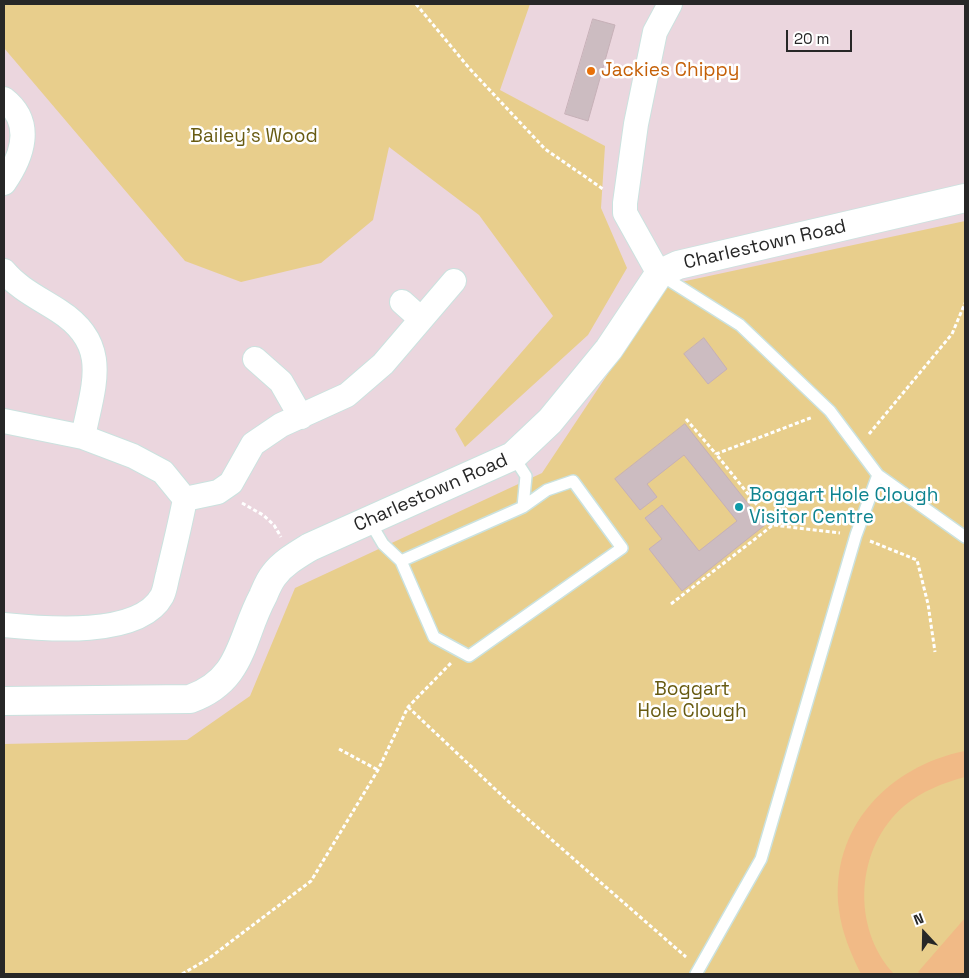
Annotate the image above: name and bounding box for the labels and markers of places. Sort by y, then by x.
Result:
place label: Jackies Chippy [601,60,739,82]
marker: Jackies Chippy [585,65,597,77]
place label: Boggart Hole Clough Visitor Centre [749,485,938,529]
marker: Boggart Hole Clough Visitor Centre [733,501,745,513]

